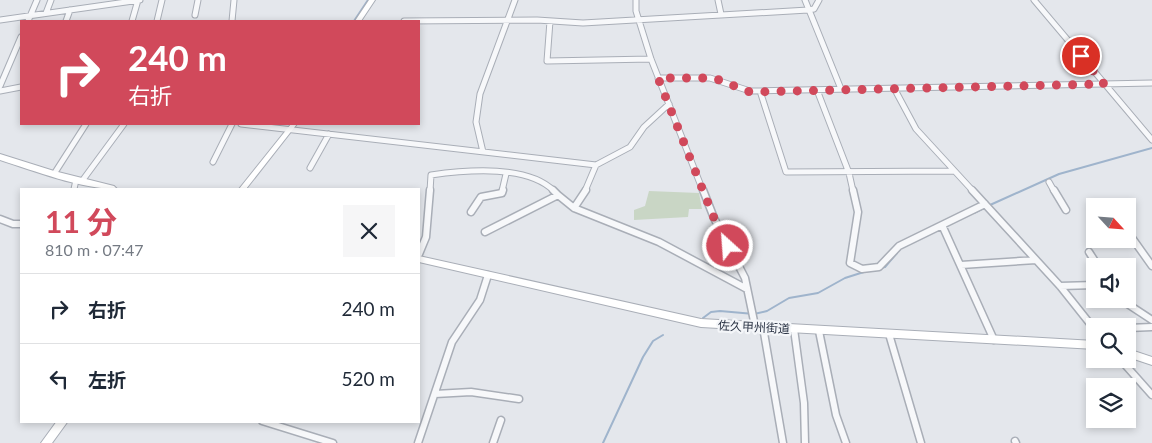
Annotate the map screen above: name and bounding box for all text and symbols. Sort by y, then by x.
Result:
pin [1060,35,1102,77]
text: 240 m [128,36,227,78]
icon: right [45,40,110,105]
icon: arrive [1067,42,1095,70]
text: 右折 [128,82,172,109]
north arrow [1086,198,1136,248]
map controls [1086,198,1136,428]
text: 11 分 [45,203,117,239]
button: close [343,205,395,257]
position arrow [701,219,753,271]
text: 810 m · 07:47 [45,240,144,259]
button: sound [1086,258,1136,308]
icon: right [45,295,73,323]
text: 240 m [341,297,395,320]
text: 右折 [88,298,126,321]
street label: 佐久甲州街道 [718,318,790,336]
button: search [1086,318,1136,368]
icon: left [45,365,73,393]
text: 520 m [341,367,395,390]
text: 左折 [88,368,126,391]
button: layers [1086,378,1136,428]

